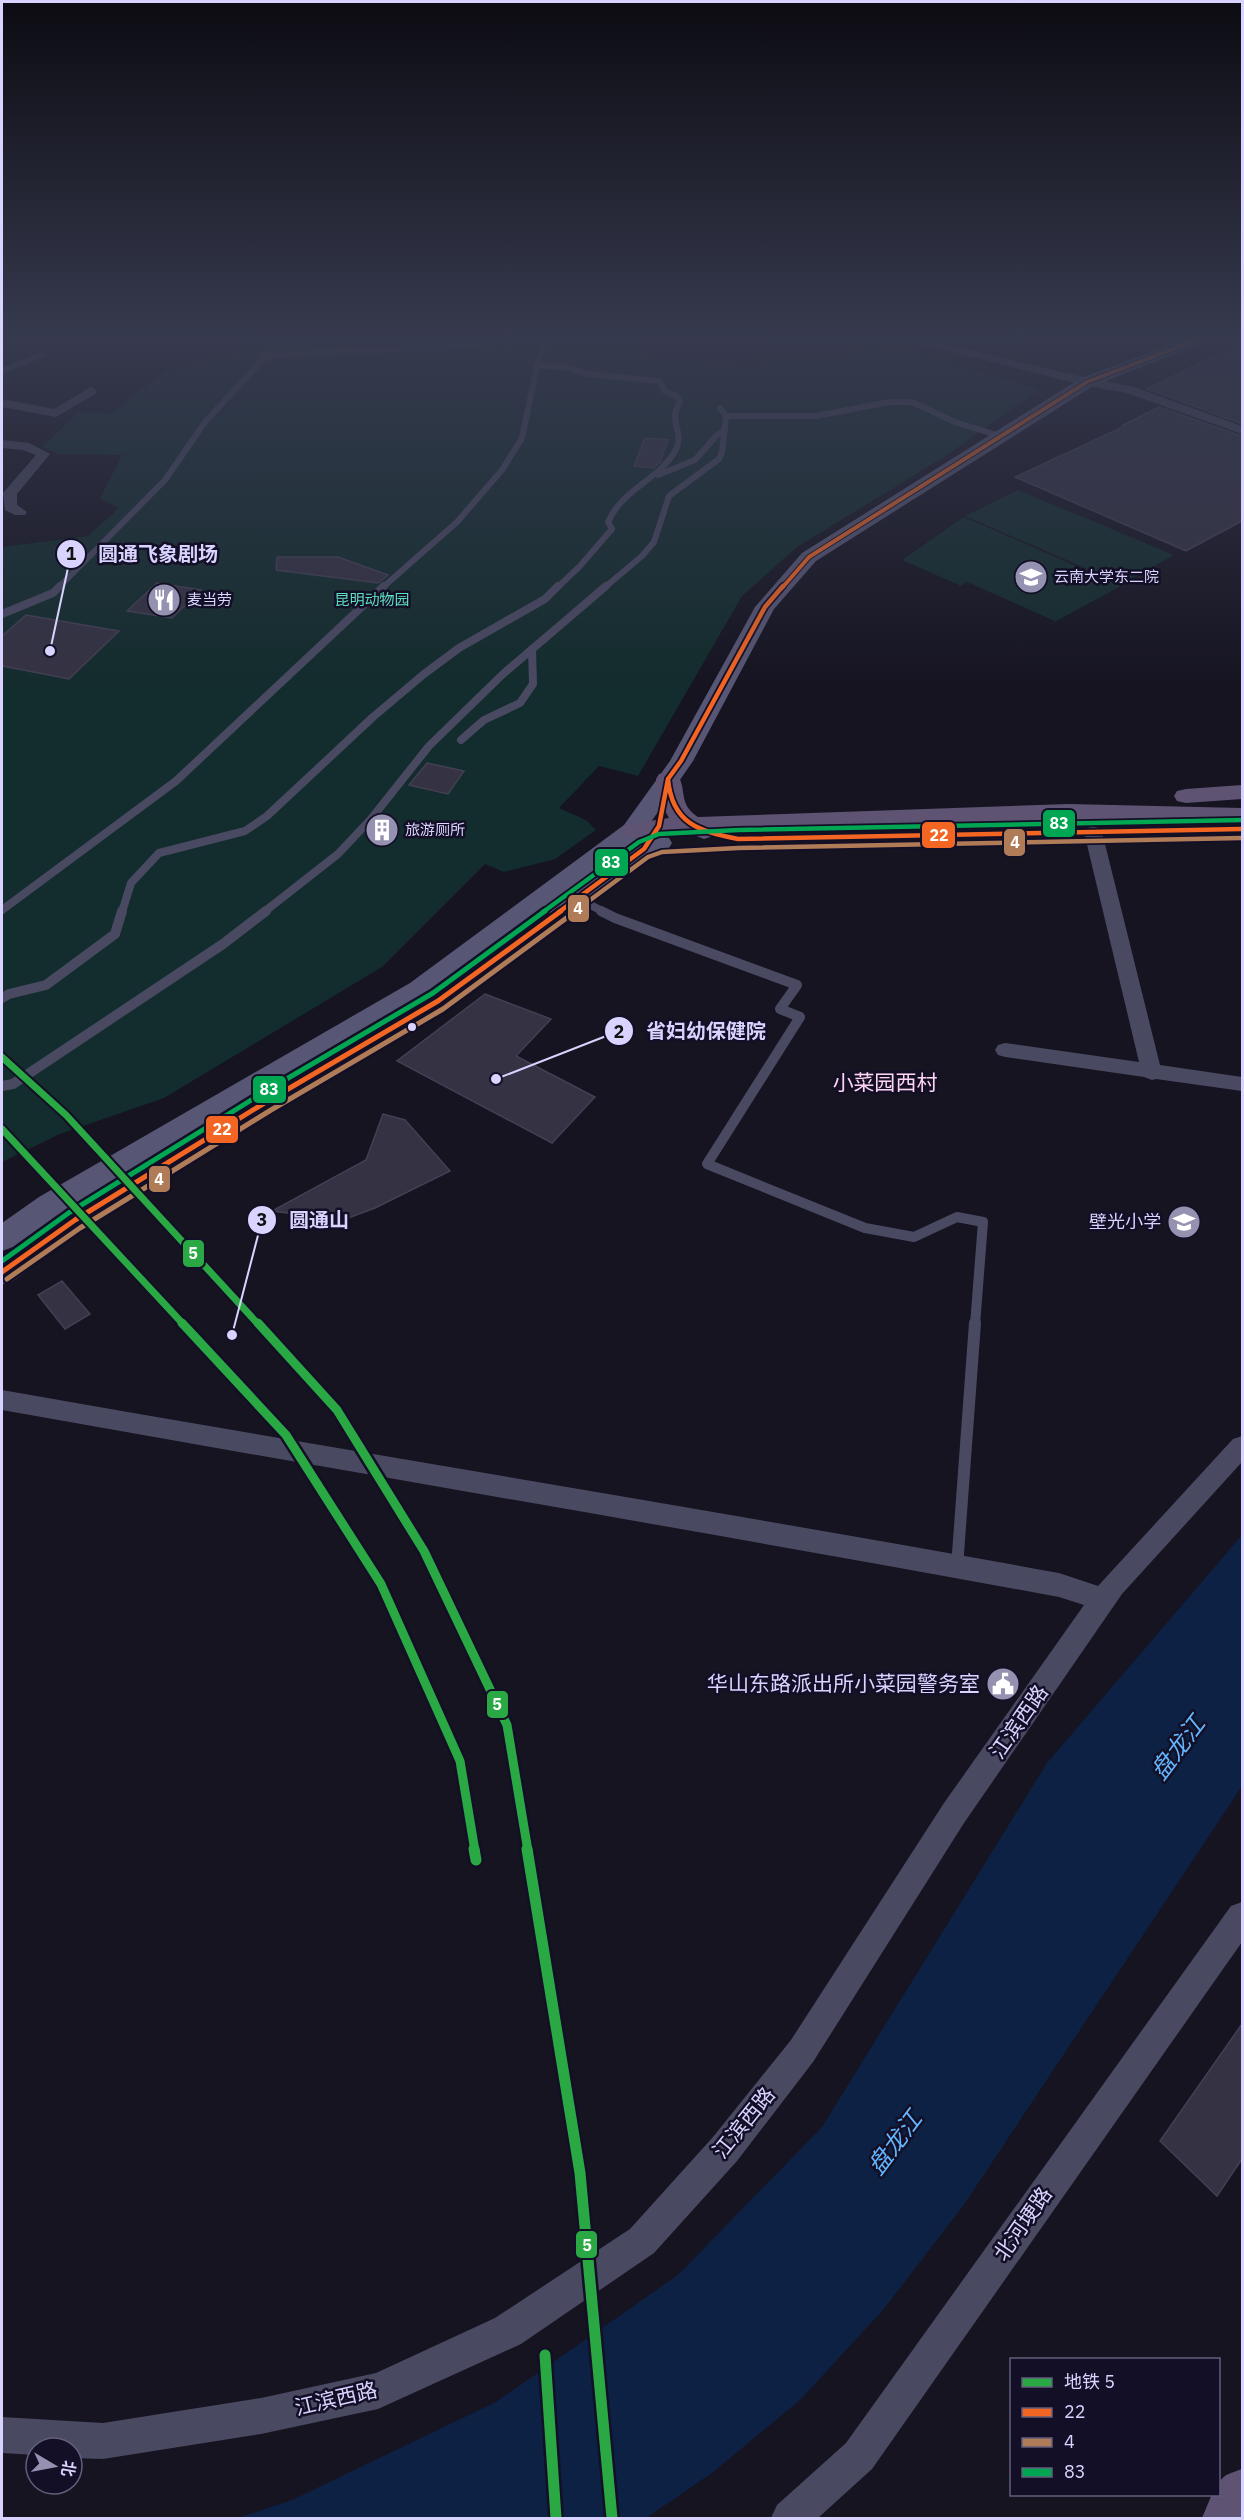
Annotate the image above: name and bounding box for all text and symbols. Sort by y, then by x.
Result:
callout: 圆通飞象剧场 [56,535,230,573]
text: 圆通飞象剧场 [98,540,218,567]
text: 1 [66,542,77,565]
school or university icon: 云南大学东二院 [1013,559,1049,595]
place label: 云南大学东二院 [1054,567,1159,586]
restaurant icon: 麦当劳 [146,582,182,618]
place label: 麦当劳 [187,590,232,609]
park label: 昆明动物园 [334,590,410,609]
line badge: 83 [1042,809,1076,838]
building icon: 旅游厕所 [364,812,400,848]
text: 83 [1049,813,1069,833]
place label: 旅游厕所 [405,820,465,839]
line badge: 22 [921,821,956,849]
text: 22 [929,825,949,845]
line badge: 4 [1003,828,1026,857]
text: 4 [1010,832,1020,852]
line badge: 83 [594,848,629,877]
text: 83 [601,852,621,872]
line badge: 4 [567,894,590,923]
text: 4 [573,898,583,918]
callout: 省妇幼保健院 [604,1012,778,1050]
text: 省妇幼保健院 [646,1017,766,1044]
text: 2 [614,1020,624,1043]
unlabelled marker [406,1021,418,1033]
district label: 小菜园西村 [833,1068,938,1096]
line badge: 83 [252,1075,287,1104]
text: 83 [259,1079,279,1099]
line badge: 22 [205,1115,239,1144]
text: 22 [212,1119,232,1139]
line badge: 4 [148,1165,171,1193]
text: 4 [154,1169,164,1189]
callout: 圆通山 [247,1201,361,1239]
school or university icon: 壁光小学 [1166,1204,1202,1240]
text: 圆通山 [289,1206,349,1233]
text: 3 [257,1208,267,1231]
place label: 壁光小学 [1089,1210,1161,1233]
line badge: 5 [182,1239,205,1268]
text: 5 [188,1243,198,1263]
public building icon: 华山东路派出所小菜园警务室 [985,1666,1021,1702]
place label: 华山东路派出所小菜园警务室 [707,1669,980,1697]
street label: 江滨西路 [983,1679,1054,1764]
line badge: 5 [486,1690,509,1719]
text: 5 [492,1694,502,1714]
water label: 盘龙江 [1143,1707,1213,1786]
street label: 江滨西路 [706,2081,781,2164]
water label: 盘龙江 [860,2102,930,2181]
street label: 北河埂路 [987,2181,1058,2266]
line badge: 5 [575,2230,598,2259]
text: 5 [582,2235,592,2255]
legend [1010,2358,1220,2496]
text: 地铁 5 [1064,2370,1115,2393]
street label: 江滨西路 [292,2375,380,2421]
text: 22 [1064,2400,1086,2423]
text: 4 [1064,2430,1075,2453]
north arrow [24,2436,84,2496]
text: 北 [58,2459,80,2478]
text: 83 [1064,2460,1086,2483]

